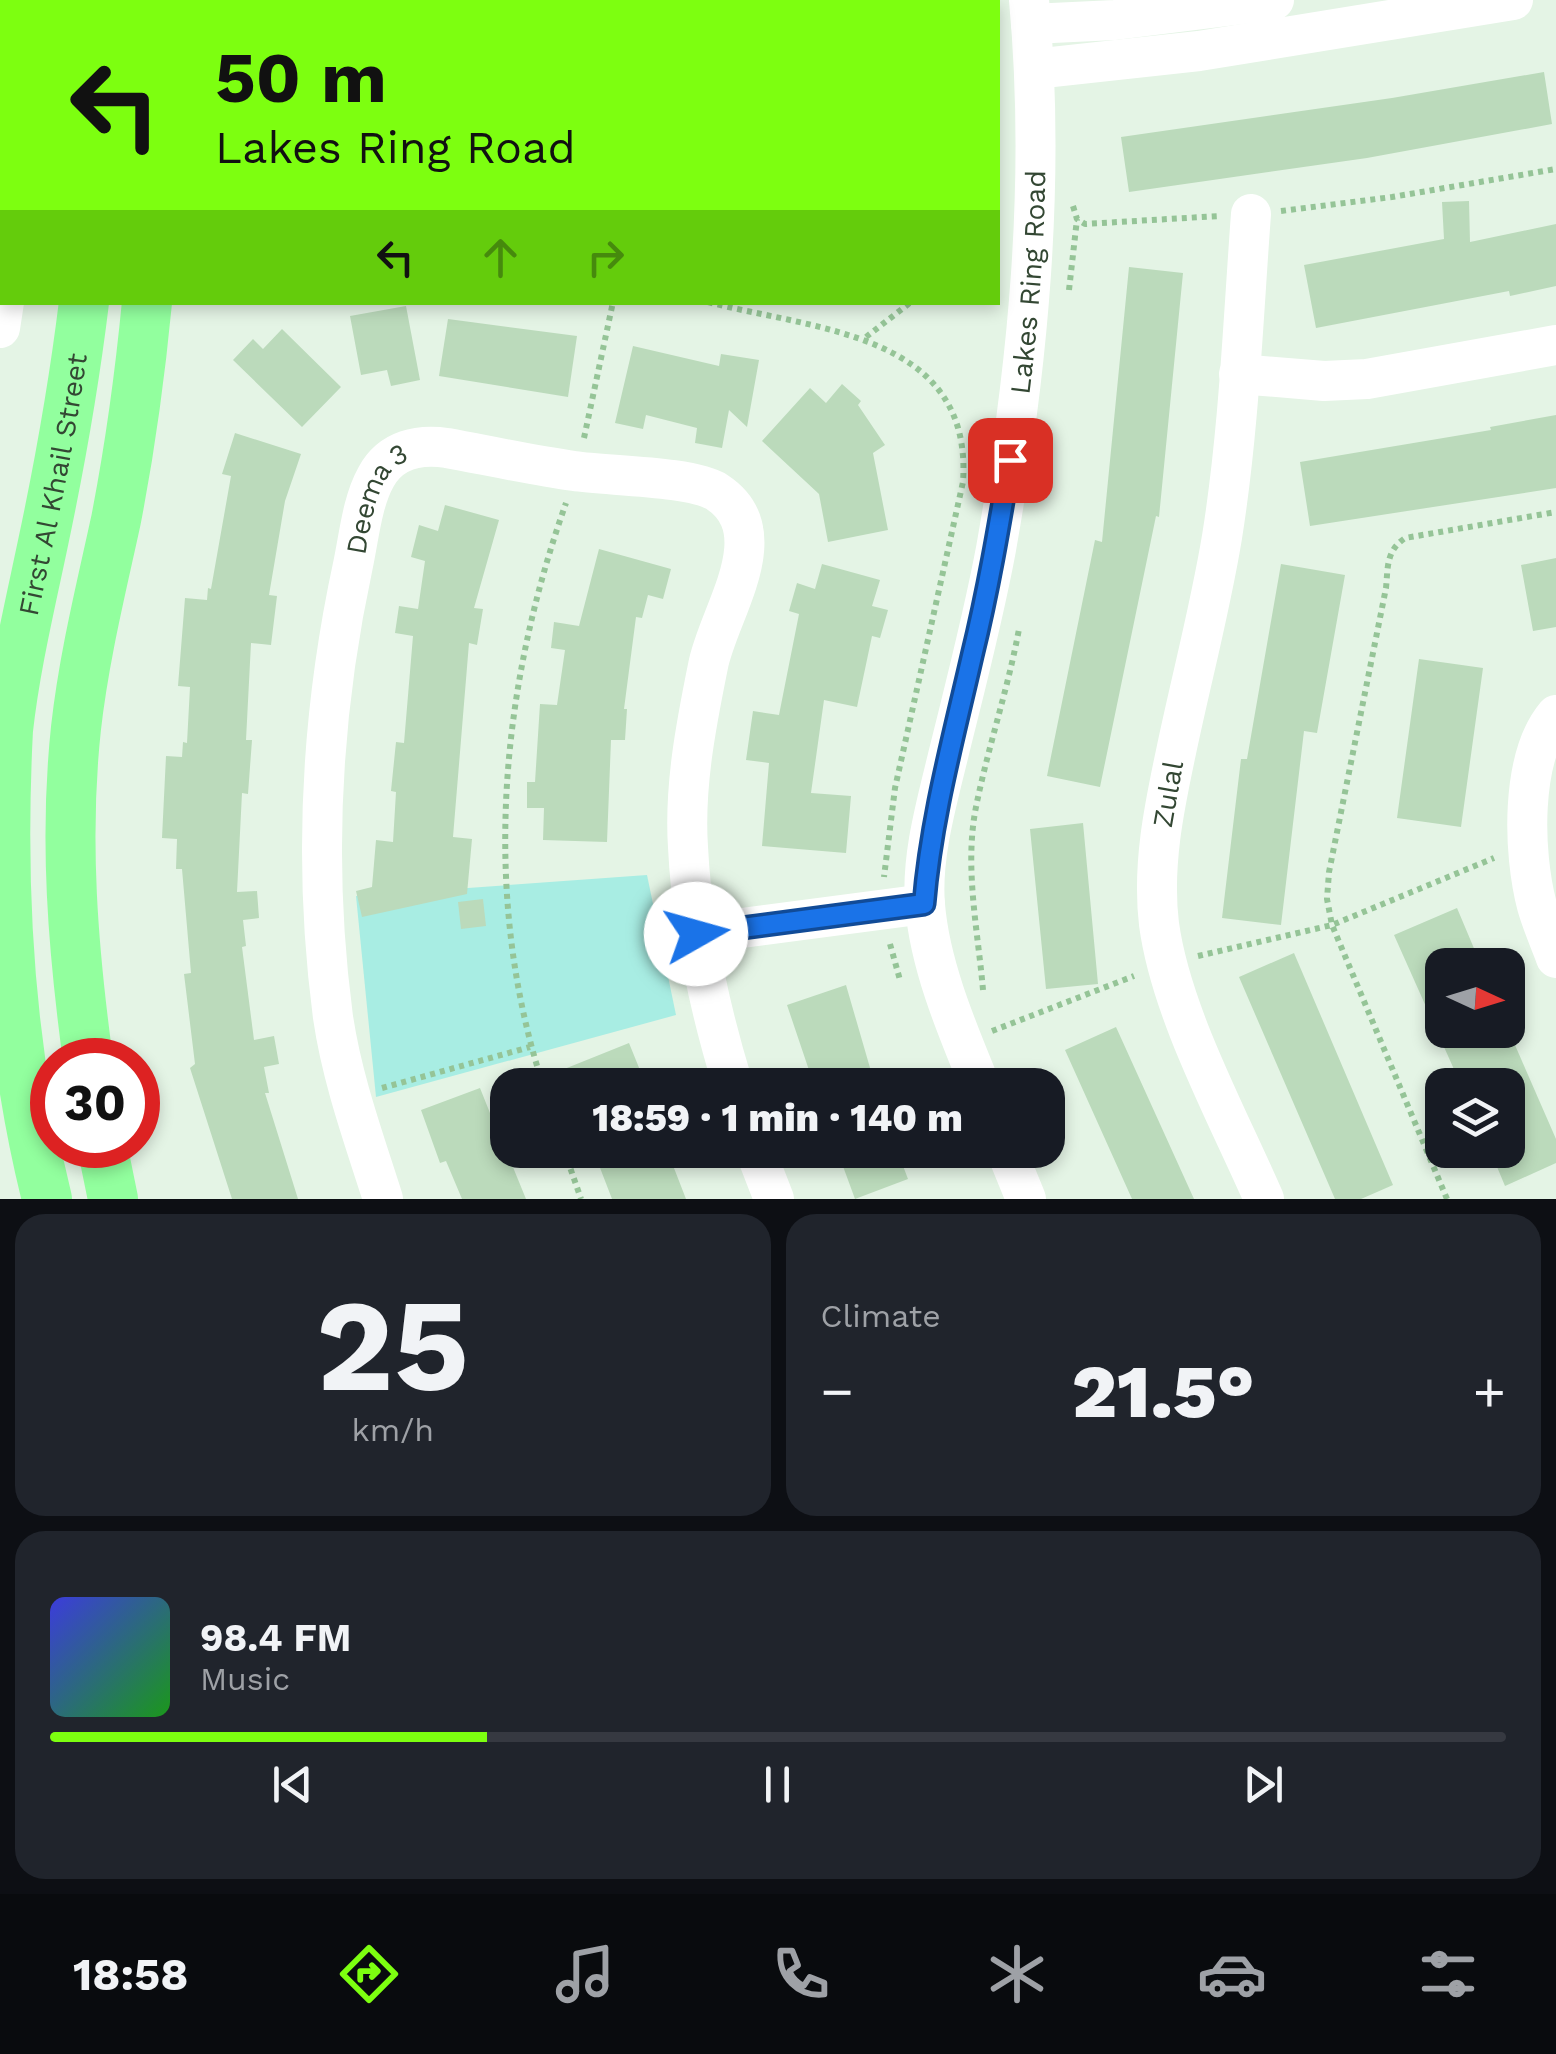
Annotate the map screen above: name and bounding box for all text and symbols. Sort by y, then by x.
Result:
text: 50 m [215,37,387,119]
icon: left [50,40,180,170]
text: Lakes Ring Road [215,121,576,174]
street label: Lakes Ring Road [1003,170,1052,396]
icon: left [368,230,423,285]
icon: ahead [473,230,528,285]
icon: right [578,230,633,285]
street label: First Al Khail Street [11,351,94,619]
pin [968,418,1053,503]
icon: arrive [983,433,1038,488]
street label: Deema 3 [339,436,413,557]
street label: Zulal [1146,758,1190,830]
position arrow [644,882,748,986]
north arrow [1425,948,1525,1048]
map controls [1425,948,1525,1168]
speed limit sign: 30 [30,1038,160,1168]
button: layers [1425,1068,1525,1168]
text: 18:59 · 1 min · 140 m [592,1096,963,1140]
text: 25 [316,1269,469,1422]
text: Climate [821,1297,941,1335]
text: 21.5° [1072,1347,1255,1435]
text: − [821,1359,854,1423]
text: + [1473,1359,1506,1423]
text: km/h [352,1411,434,1449]
text: 98.4 FM [200,1616,351,1660]
text: Music [200,1660,290,1698]
icon: previous [265,1757,320,1812]
icon: pause [750,1757,805,1812]
icon: next [1236,1757,1291,1812]
icon: directions [334,1939,404,2009]
icon: music [550,1939,620,2009]
icon: phone [766,1939,836,2009]
icon: climate [982,1939,1052,2009]
icon: car [1197,1939,1267,2009]
icon: filters [1413,1939,1483,2009]
text: 18:58 [73,1948,189,2001]

